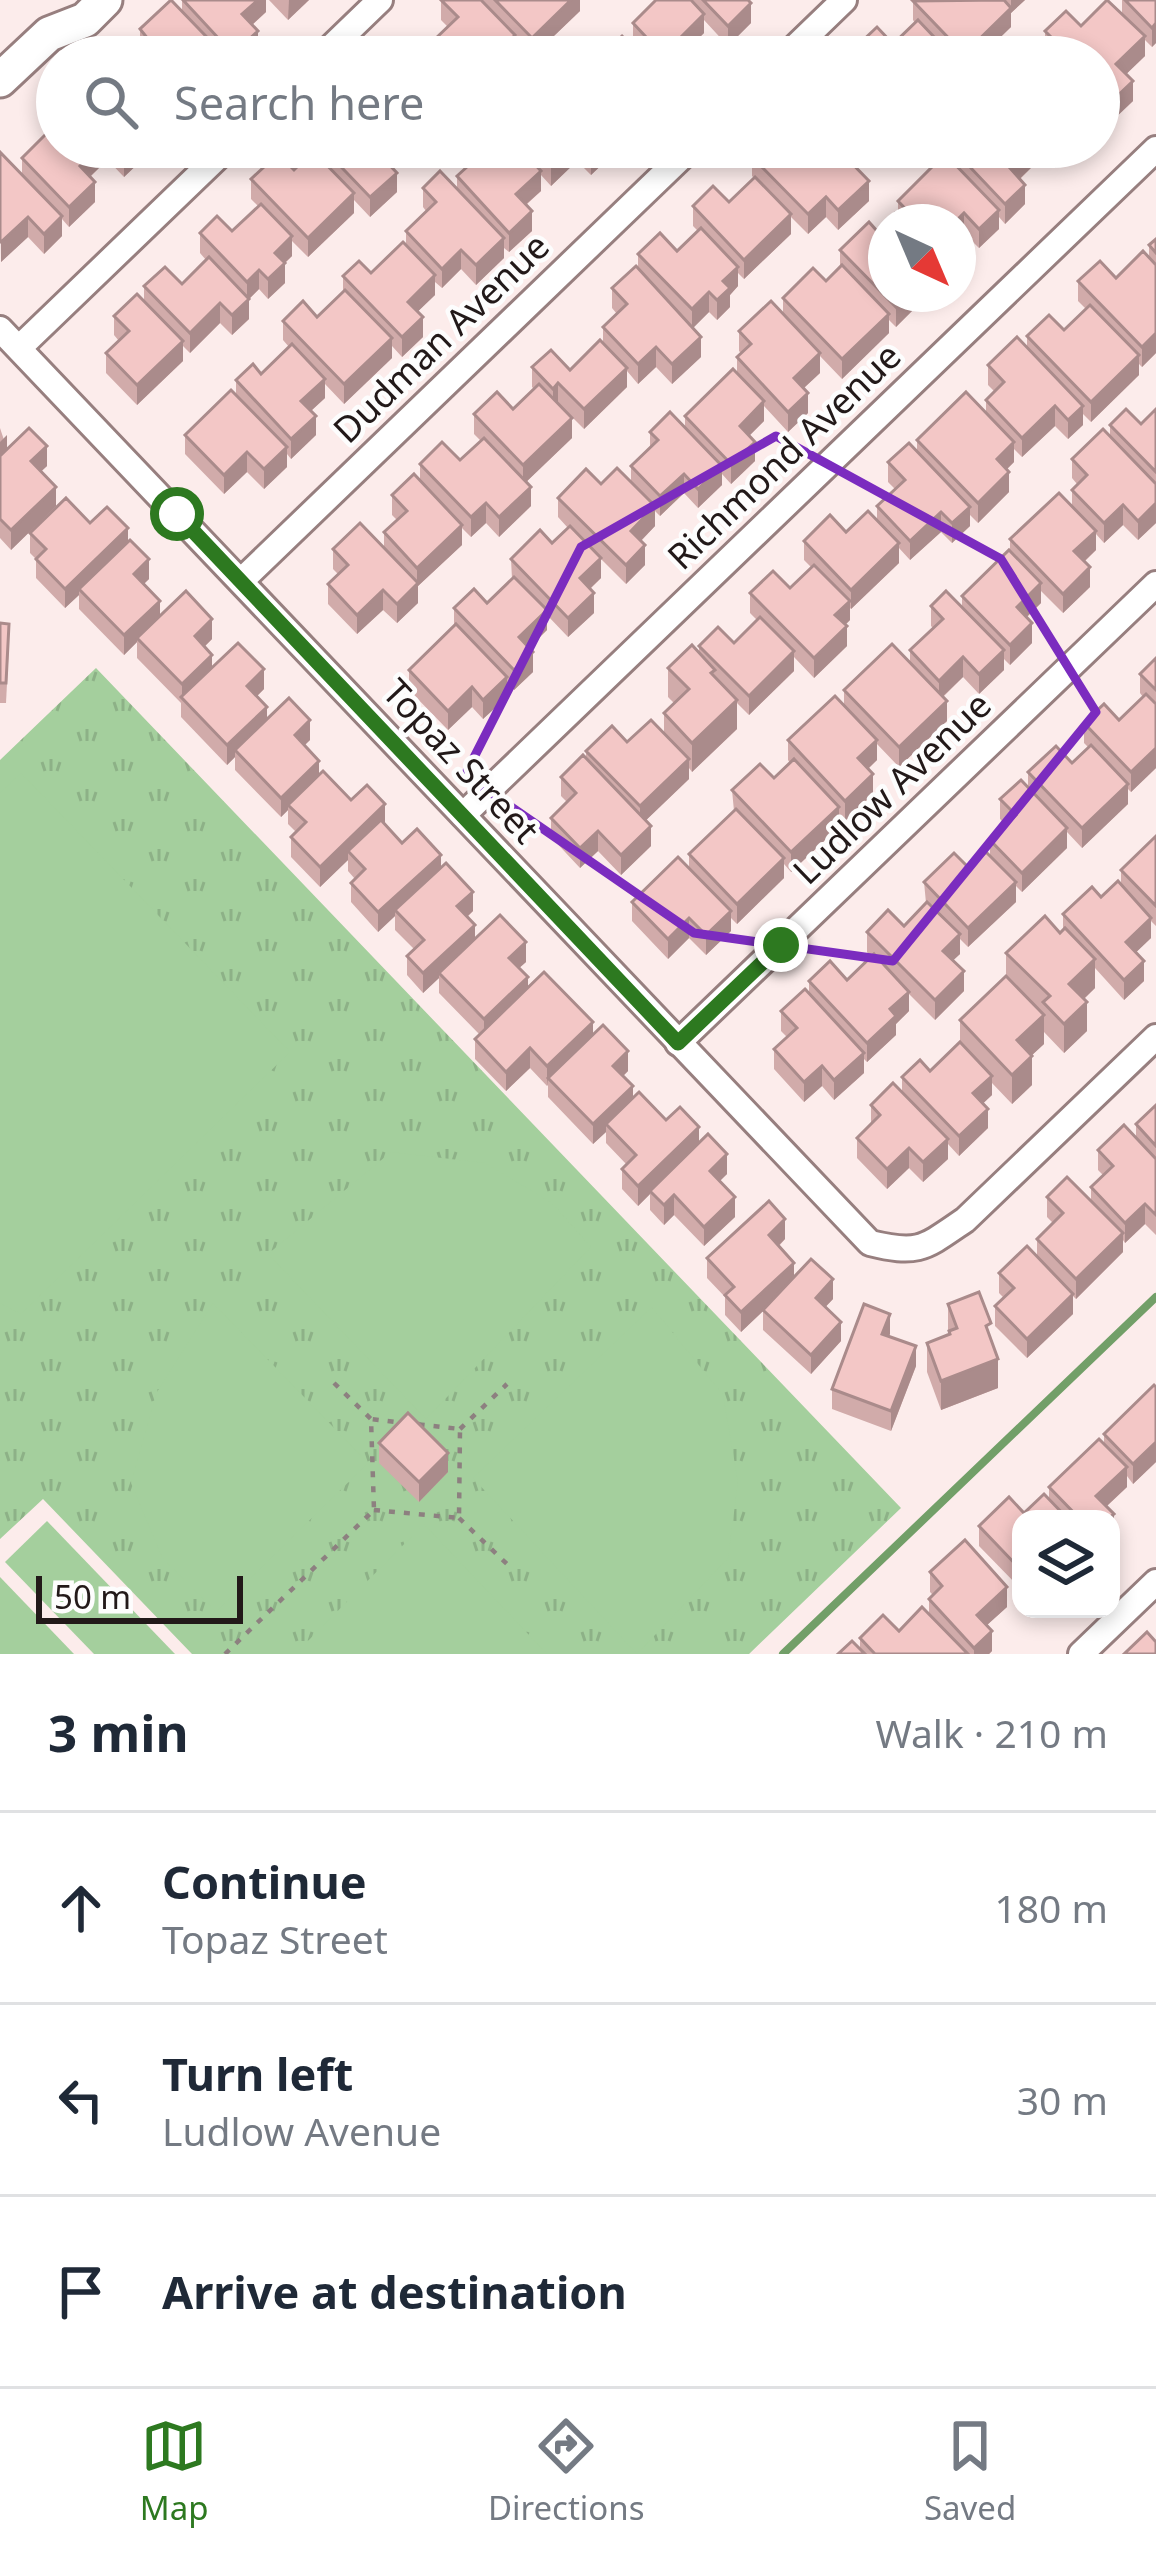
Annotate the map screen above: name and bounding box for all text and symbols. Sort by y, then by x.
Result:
search box [36,36,1120,168]
icon: search [78,69,144,135]
text: Search here [174,72,424,133]
north arrow [868,204,976,312]
street label: Dudman Avenue [322,222,559,453]
street label: Richmond Avenue [656,331,911,580]
route start [150,487,204,541]
street label: Topaz Street [372,668,550,854]
street label: Ludlow Avenue [782,681,1001,895]
route end [754,918,808,972]
map controls [1012,1510,1120,1618]
button: layers [1012,1510,1120,1618]
scale bar [36,1570,243,1623]
text: 50 m [54,1574,131,1619]
text: 3 min [48,1697,189,1767]
text: Walk · 210 m [875,1706,1108,1759]
text: Continue [162,1851,367,1912]
icon: ahead [48,1875,114,1941]
text: 180 m [994,1881,1108,1934]
text: Topaz Street [162,1912,388,1965]
text: Turn left [162,2043,353,2104]
icon: left [48,2067,114,2133]
text: 30 m [1017,2073,1108,2126]
text: Ludlow Avenue [162,2104,441,2157]
icon: arrive [48,2259,114,2325]
text: Arrive at destination [162,2261,627,2322]
tab: Map [140,2413,208,2530]
tab: Directions [488,2413,645,2530]
tab: Saved [924,2413,1016,2530]

